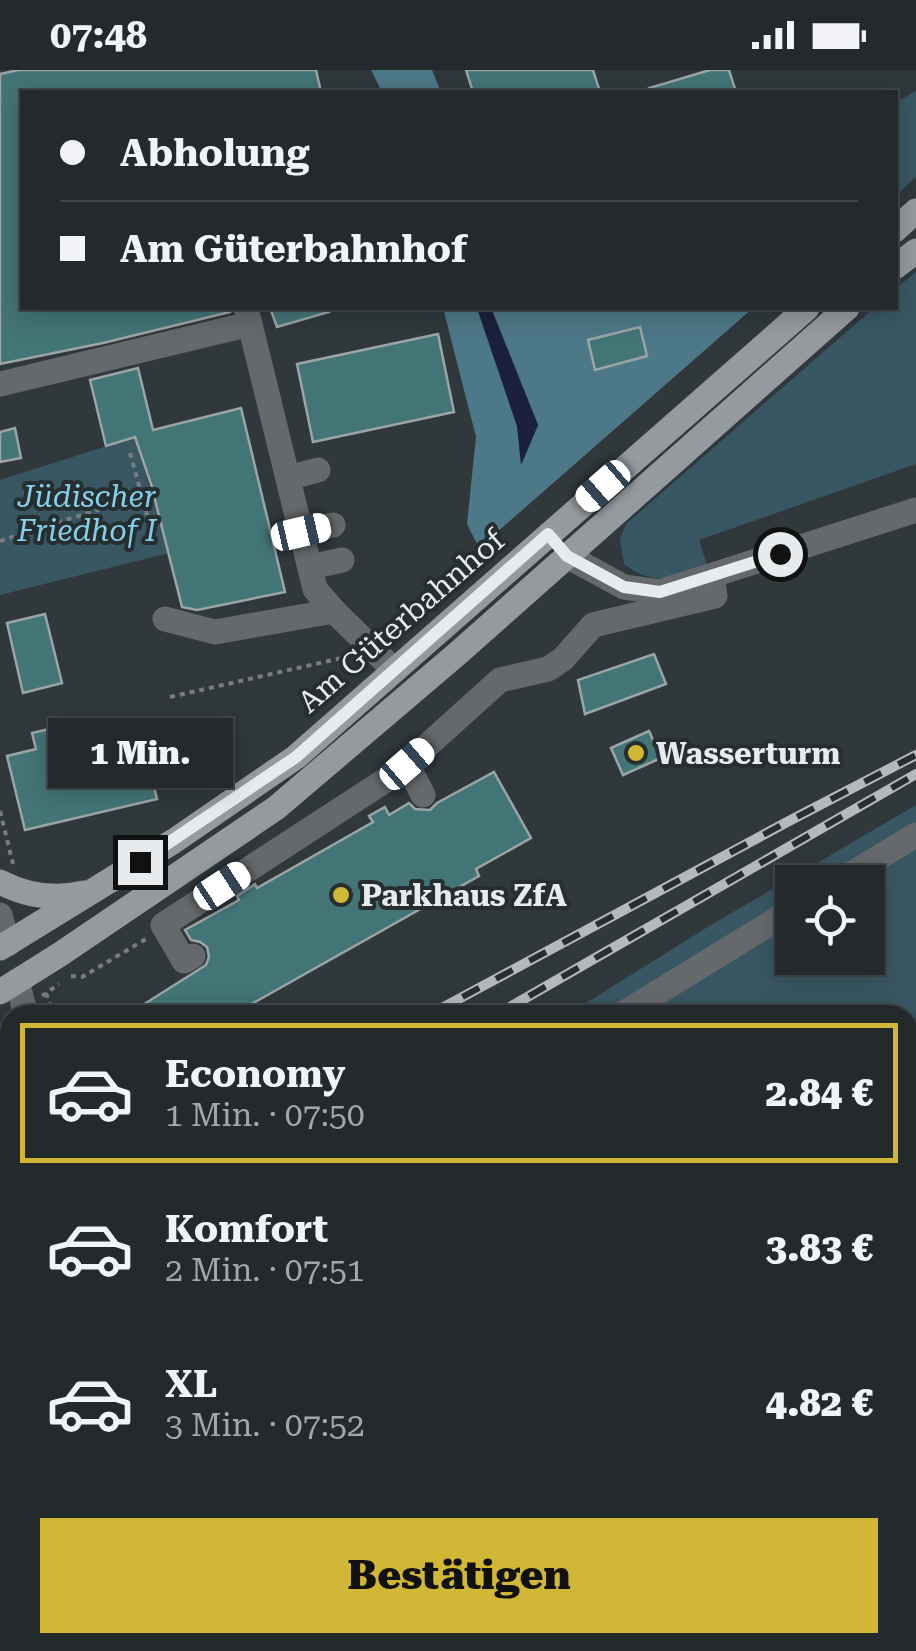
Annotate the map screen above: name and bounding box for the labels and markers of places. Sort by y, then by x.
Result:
place label: Wasserturm [656,736,840,771]
marker: Wasserturm [625,742,647,764]
place label: Parkhaus ZfA [361,878,567,913]
marker: Parkhaus ZfA [330,884,352,906]

